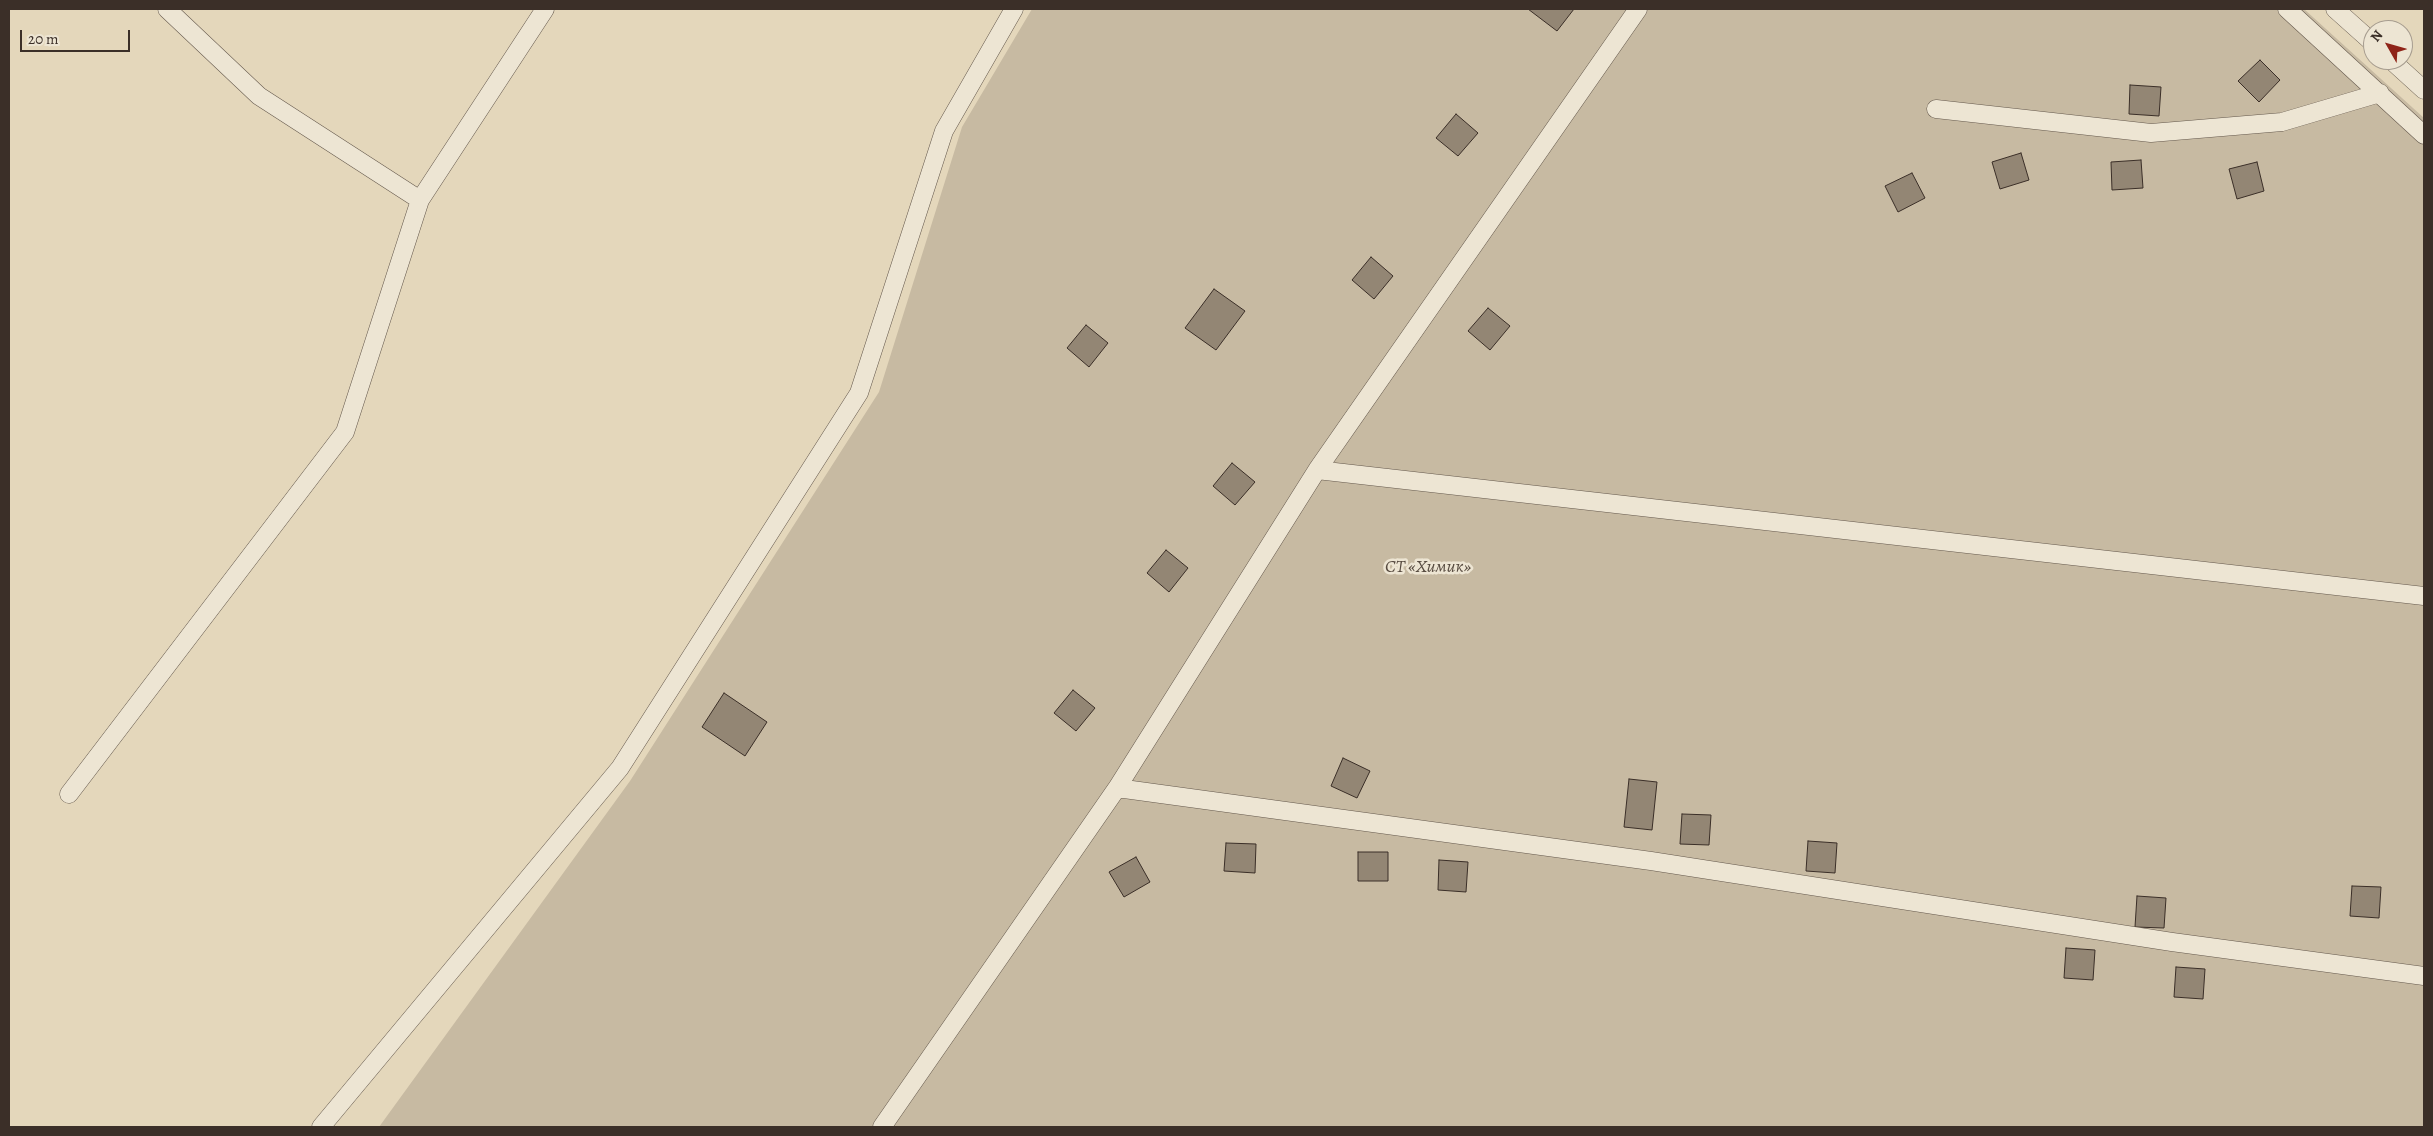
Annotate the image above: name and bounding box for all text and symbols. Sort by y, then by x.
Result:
scale bar [22,20,132,52]
north arrow [2363,20,2413,70]
text: N [2366,26,2387,46]
text: 20 m [28,29,59,49]
park label: СТ «Химик» [1385,557,1471,579]

